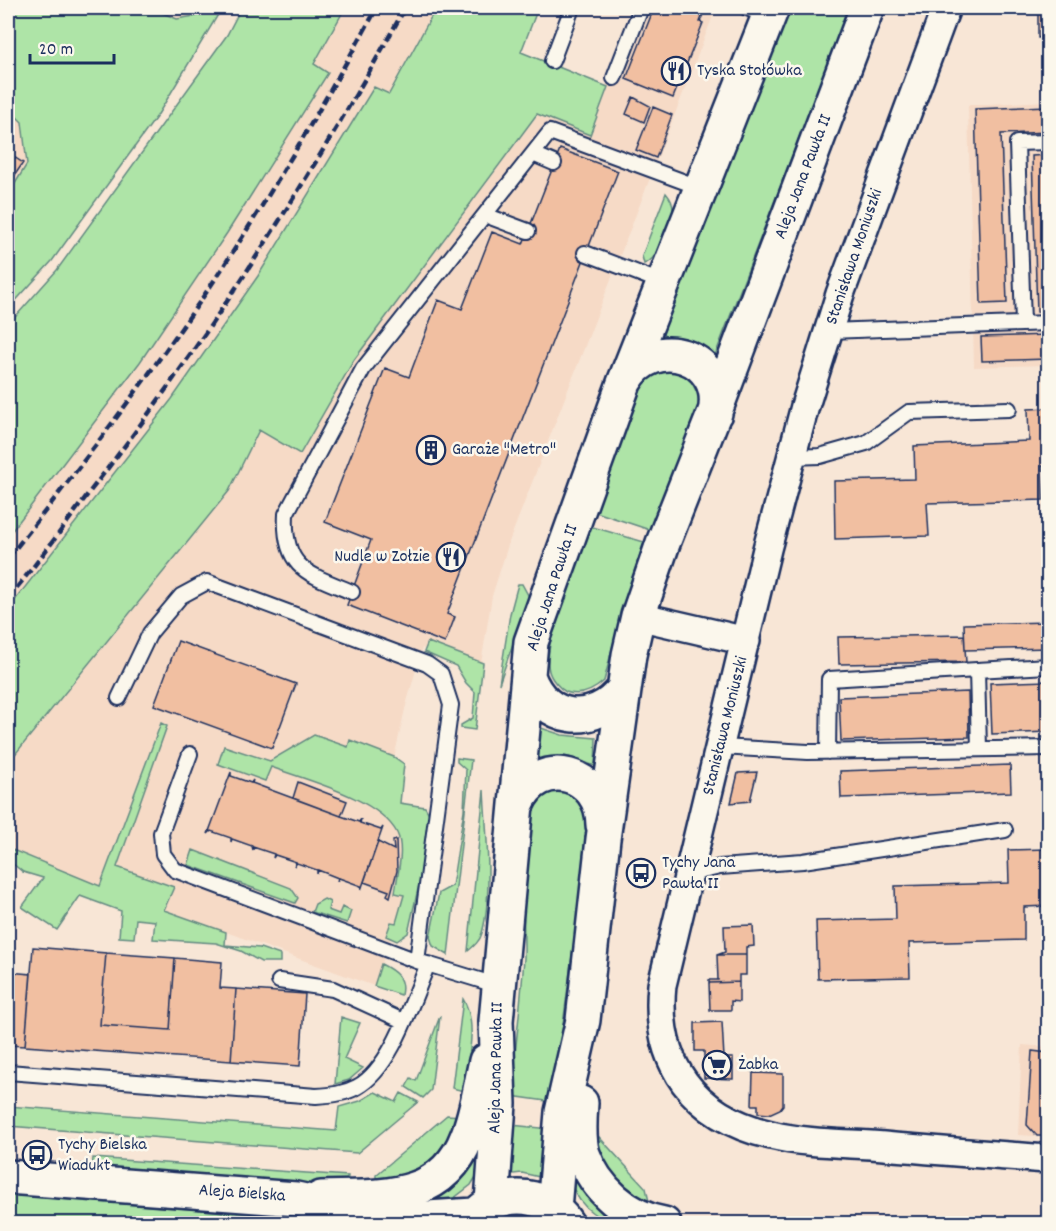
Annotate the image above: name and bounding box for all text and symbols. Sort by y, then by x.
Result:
scale bar [30,27,114,65]
text: 20 m [39,38,73,63]
restaurant icon: Tyska Stołówka [660,55,692,87]
place label: Tyska Stołówka [697,59,802,84]
street label: Aleja Jana Pawła II [769,111,839,243]
street label: Stanisława Moniuszki [820,186,890,328]
building icon: Garaże "Metro" [415,434,447,466]
place label: Garaże "Metro" [452,438,556,463]
street label: Aleja Jana Pawła II [521,521,585,654]
restaurant icon: Nudle w Zołzie [435,541,467,573]
place label: Nudle w Zołzie [334,545,430,570]
street label: Stanisława Moniuszki [697,654,755,798]
place label: Tychy Jana Pawła II [662,851,736,897]
bus stop icon: Tychy Jana Pawła II [625,857,657,889]
street label: Aleja Jana Pawła II [483,1002,511,1134]
supermarket icon: Żabka [701,1049,733,1081]
place label: Żabka [738,1053,779,1078]
place label: Tychy Bielska Wiadukt [58,1133,147,1179]
bus stop icon: Tychy Bielska Wiadukt [21,1139,53,1171]
street label: Aleja Bielska [198,1179,287,1210]

